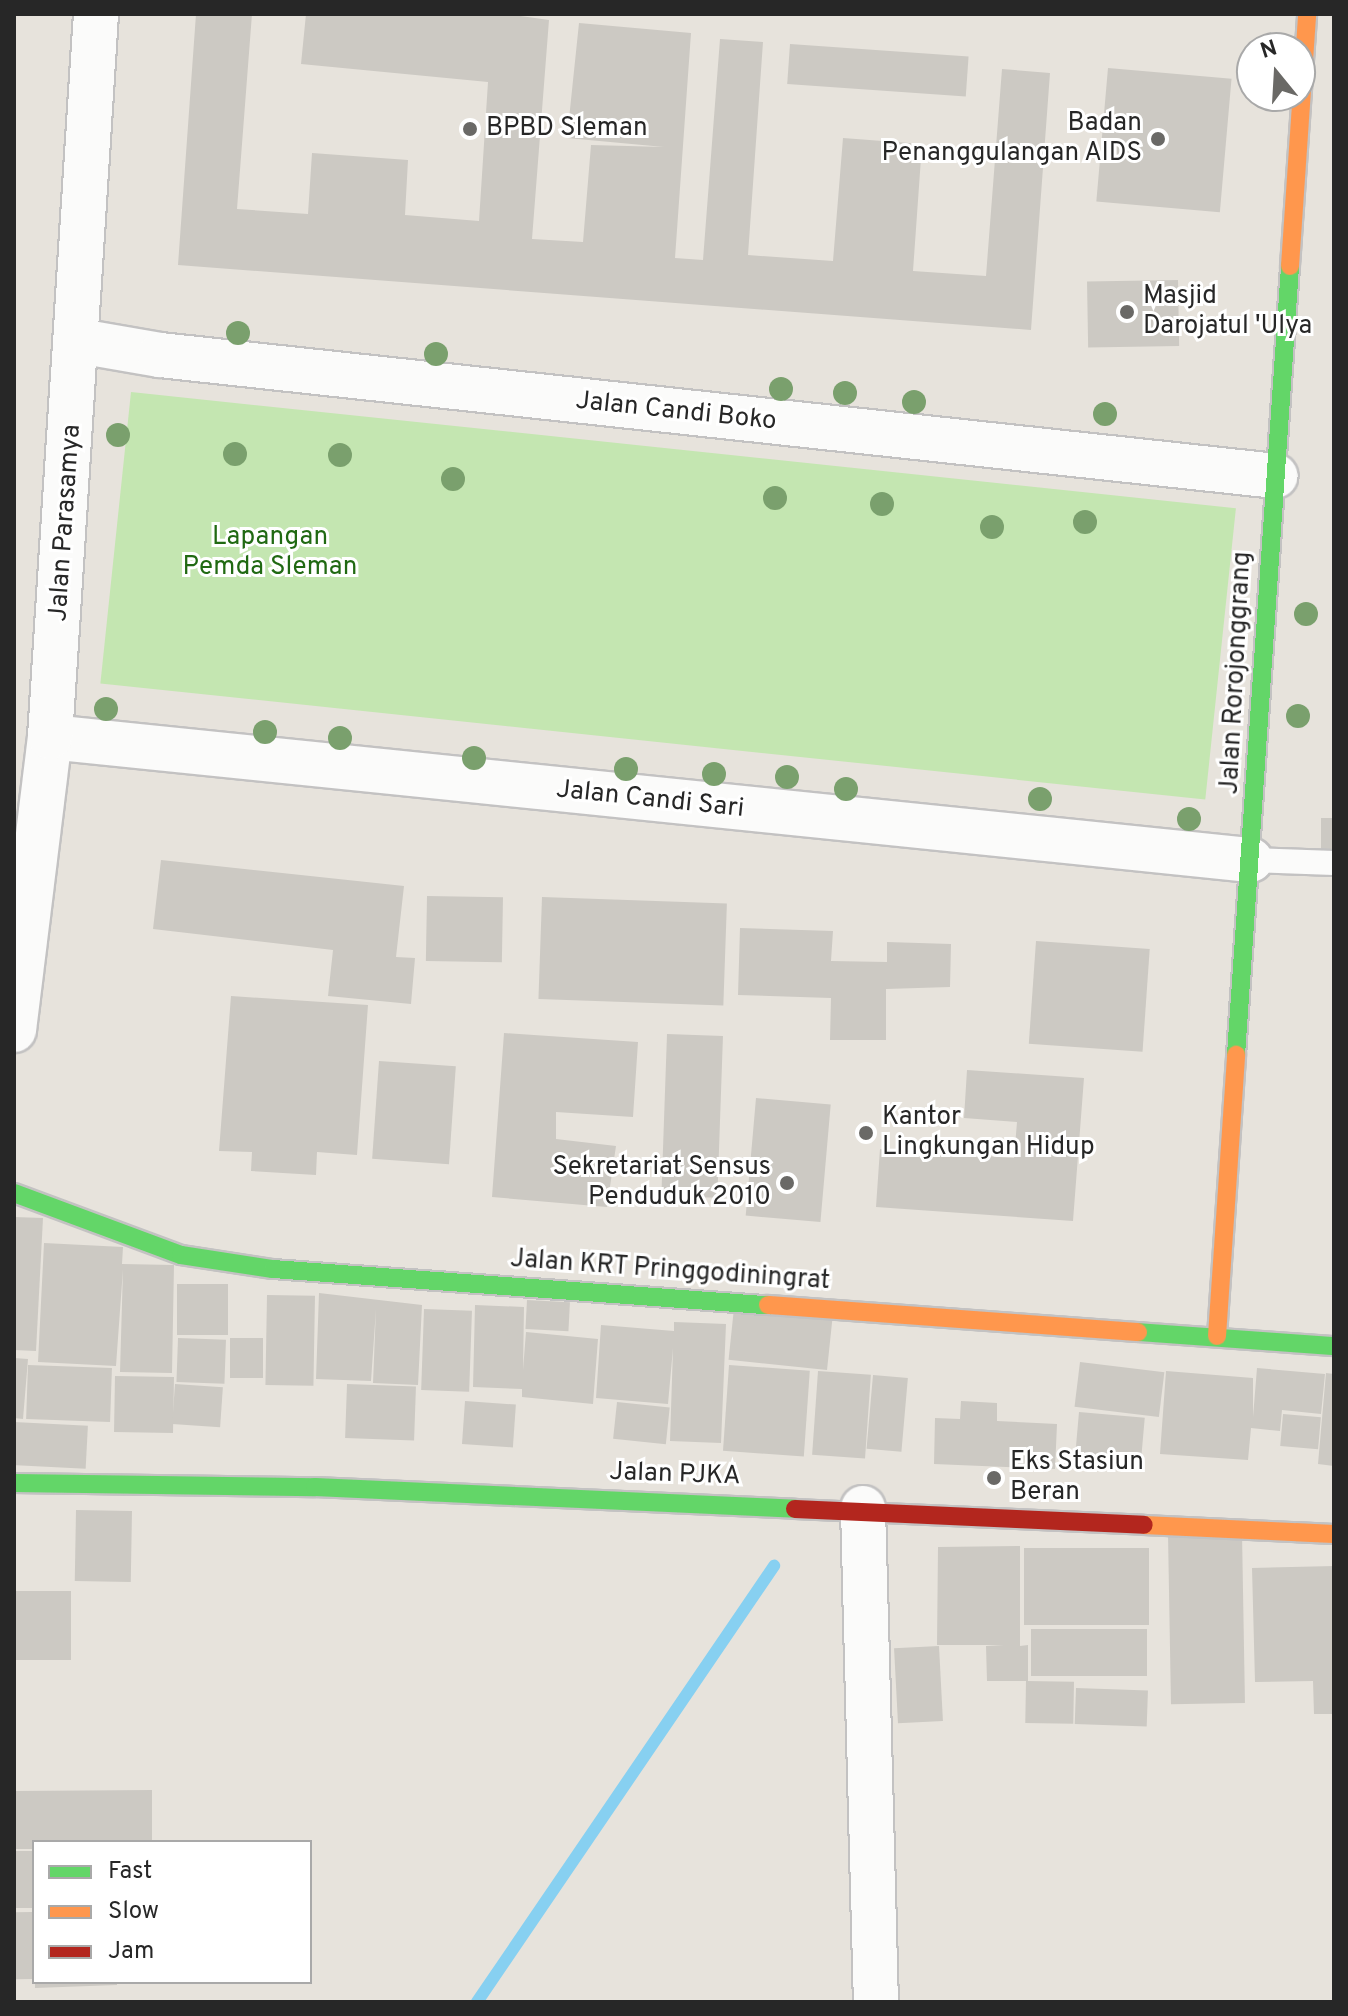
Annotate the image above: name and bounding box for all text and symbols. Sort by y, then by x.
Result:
north arrow [1236,32,1316,112]
text: N [1257,35,1281,66]
place label: Badan Penanggulangan AIDS [881,108,1142,170]
place label: BPBD Sleman [486,113,648,145]
marker: BPBD Sleman [461,120,479,138]
marker: Badan Penanggulangan AIDS [1149,130,1167,148]
place label: Masjid Darojatul 'Ulya [1143,281,1312,342]
marker: Masjid Darojatul 'Ulya [1118,303,1136,321]
street label: Jalan Candi Boko [574,386,778,438]
street label: Jalan Parasamya [44,423,88,623]
park label: Lapangan Pemda Sleman [183,522,357,584]
street label: Jalan Rorojonggrang [1215,551,1259,795]
street label: Jalan Candi Sari [554,775,746,825]
place label: Kantor Lingkungan Hidup [882,1102,1095,1164]
marker: Kantor Lingkungan Hidup [857,1124,875,1142]
place label: Sekretariat Sensus Penduduk 2010 [553,1152,771,1214]
marker: Sekretariat Sensus Penduduk 2010 [778,1174,796,1192]
street label: Jalan KRT Pringgodiningrat [509,1244,831,1298]
place label: Eks Stasiun Beran [1010,1447,1144,1508]
street label: Jalan PJKA [609,1457,741,1493]
marker: Eks Stasiun Beran [985,1469,1003,1487]
legend [32,1840,312,1984]
text: Fast [108,1857,152,1887]
text: Slow [108,1897,159,1927]
text: Jam [108,1937,154,1967]

